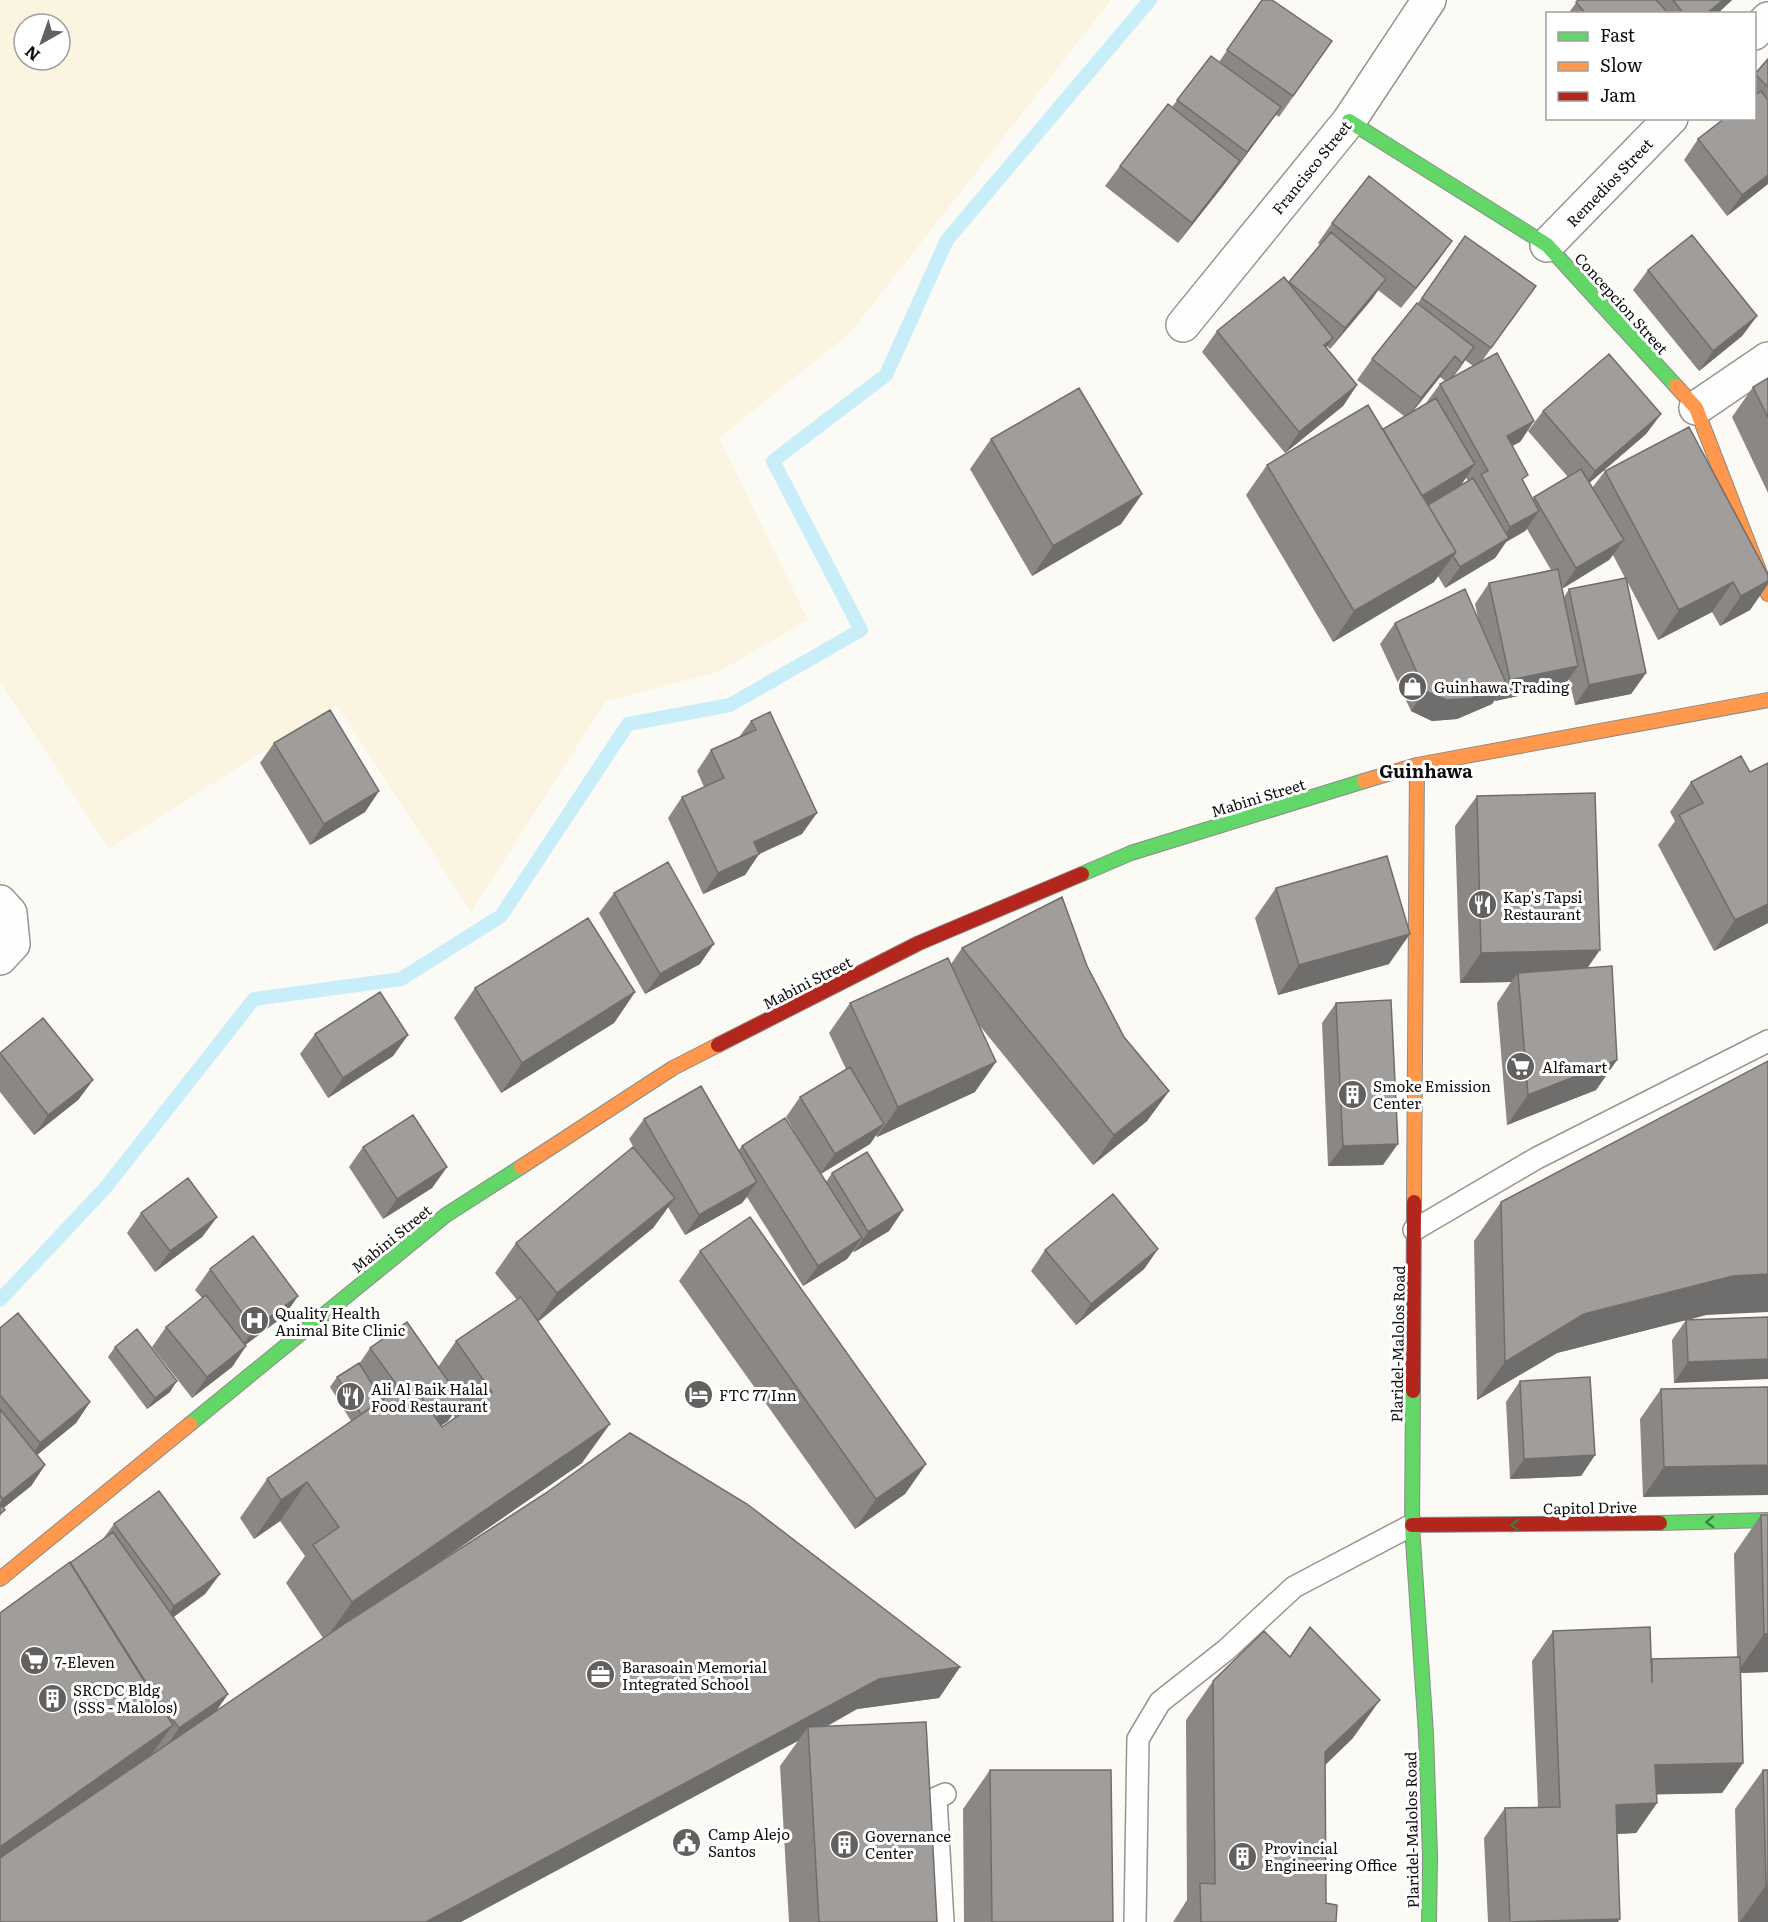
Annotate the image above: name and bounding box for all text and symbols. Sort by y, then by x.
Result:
north arrow [12,12,72,72]
legend [1546,12,1756,120]
text: Fast [1600,21,1636,48]
text: N [19,41,45,68]
text: Slow [1600,51,1643,78]
text: Jam [1600,81,1636,108]
street label: Francisco Street [1266,115,1356,219]
street label: Remedios Street [1561,132,1657,232]
street label: Concepcion Street [1570,247,1674,359]
shop icon: Guinhawa Trading [1397,670,1429,702]
place label: Guinhawa Trading [1434,675,1570,698]
district label: Guinhawa [1379,757,1473,784]
street label: Mabini Street [1208,772,1308,822]
place label: Kap's Tapsi Restaurant [1503,885,1582,925]
restaurant icon: Kap's Tapsi Restaurant [1466,889,1498,921]
street label: Mabini Street [758,950,856,1014]
supermarket icon: Alfamart [1505,1050,1537,1082]
place label: Alfamart [1542,1055,1607,1078]
place label: Smoke Emission Center [1373,1074,1491,1114]
building icon: Smoke Emission Center [1336,1078,1368,1110]
street label: Mabini Street [346,1198,436,1278]
street label: Plaridel-Malolos Road [1384,1265,1410,1423]
place label: Quality Health Animal Bite Clinic [275,1301,406,1341]
hospital icon: Quality Health Animal Bite Clinic [238,1305,270,1337]
place label: Ali Al Baik Halal Food Restaurant [371,1377,488,1417]
hotel icon: FTC 77 Inn [682,1378,714,1410]
restaurant icon: Ali Al Baik Halal Food Restaurant [334,1381,366,1413]
place label: FTC 77 Inn [719,1383,797,1406]
street label: Capitol Drive [1543,1495,1637,1519]
one-way arrow [1705,1515,1714,1528]
one-way arrow [1510,1519,1519,1531]
supermarket icon: 7-Eleven [18,1645,50,1677]
place label: 7-Eleven [55,1650,115,1673]
place label: Barasoain Memorial Integrated School [622,1655,767,1695]
office icon: Barasoain Memorial Integrated School [585,1659,617,1691]
place label: SRCDC Bldg (SSS - Malolos) [73,1678,178,1718]
building icon: SRCDC Bldg (SSS - Malolos) [36,1682,68,1714]
street label: Plaridel-Malolos Road [1398,1751,1424,1909]
place label: Camp Alejo Santos [708,1822,790,1862]
place label: Governance Center [865,1824,951,1864]
public building icon: Camp Alejo Santos [671,1826,703,1858]
building icon: Governance Center [828,1828,860,1860]
place label: Provincial Engineering Office [1264,1836,1397,1876]
building icon: Provincial Engineering Office [1227,1840,1259,1872]

